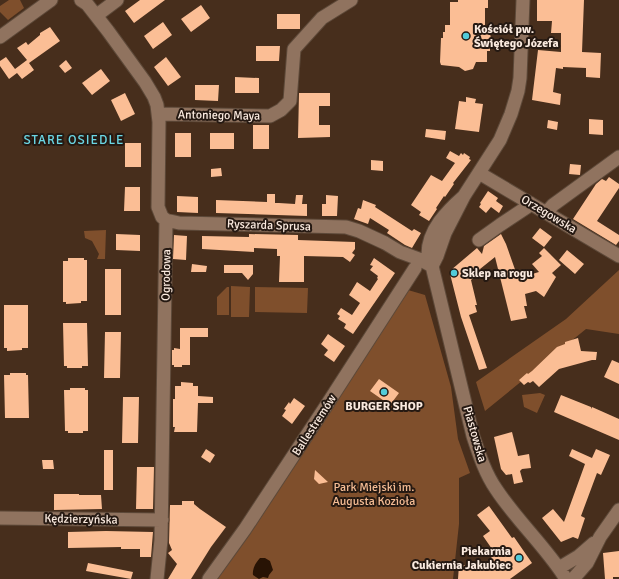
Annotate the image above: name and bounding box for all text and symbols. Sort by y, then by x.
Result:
place label: Kościół pw. Świętego Józefa [474,22,559,51]
marker: Kościół pw. Świętego Józefa [461,31,471,41]
street label: Antoniego Maya [178,107,260,124]
district label: STARE OSIEDLE [24,132,124,148]
street label: Orzegowska [518,192,579,237]
street label: Ryszarda Sprusa [227,217,311,234]
street label: Ogrodowa [159,249,174,301]
place label: Sklep na rogu [462,266,533,281]
marker: Sklep na rogu [449,268,459,278]
marker: BURGER SHOP [379,387,389,397]
street label: Ballestremów [289,391,340,459]
place label: BURGER SHOP [345,399,423,414]
street label: Piastowska [459,404,490,464]
park label: Park Miejski im. Augusta Kozioła [333,480,415,509]
street label: Kędzierzyńska [44,511,118,528]
place label: Piekarnia Cukiernia Jakubiec [412,544,511,573]
marker: Piekarnia Cukiernia Jakubiec [514,553,524,563]

